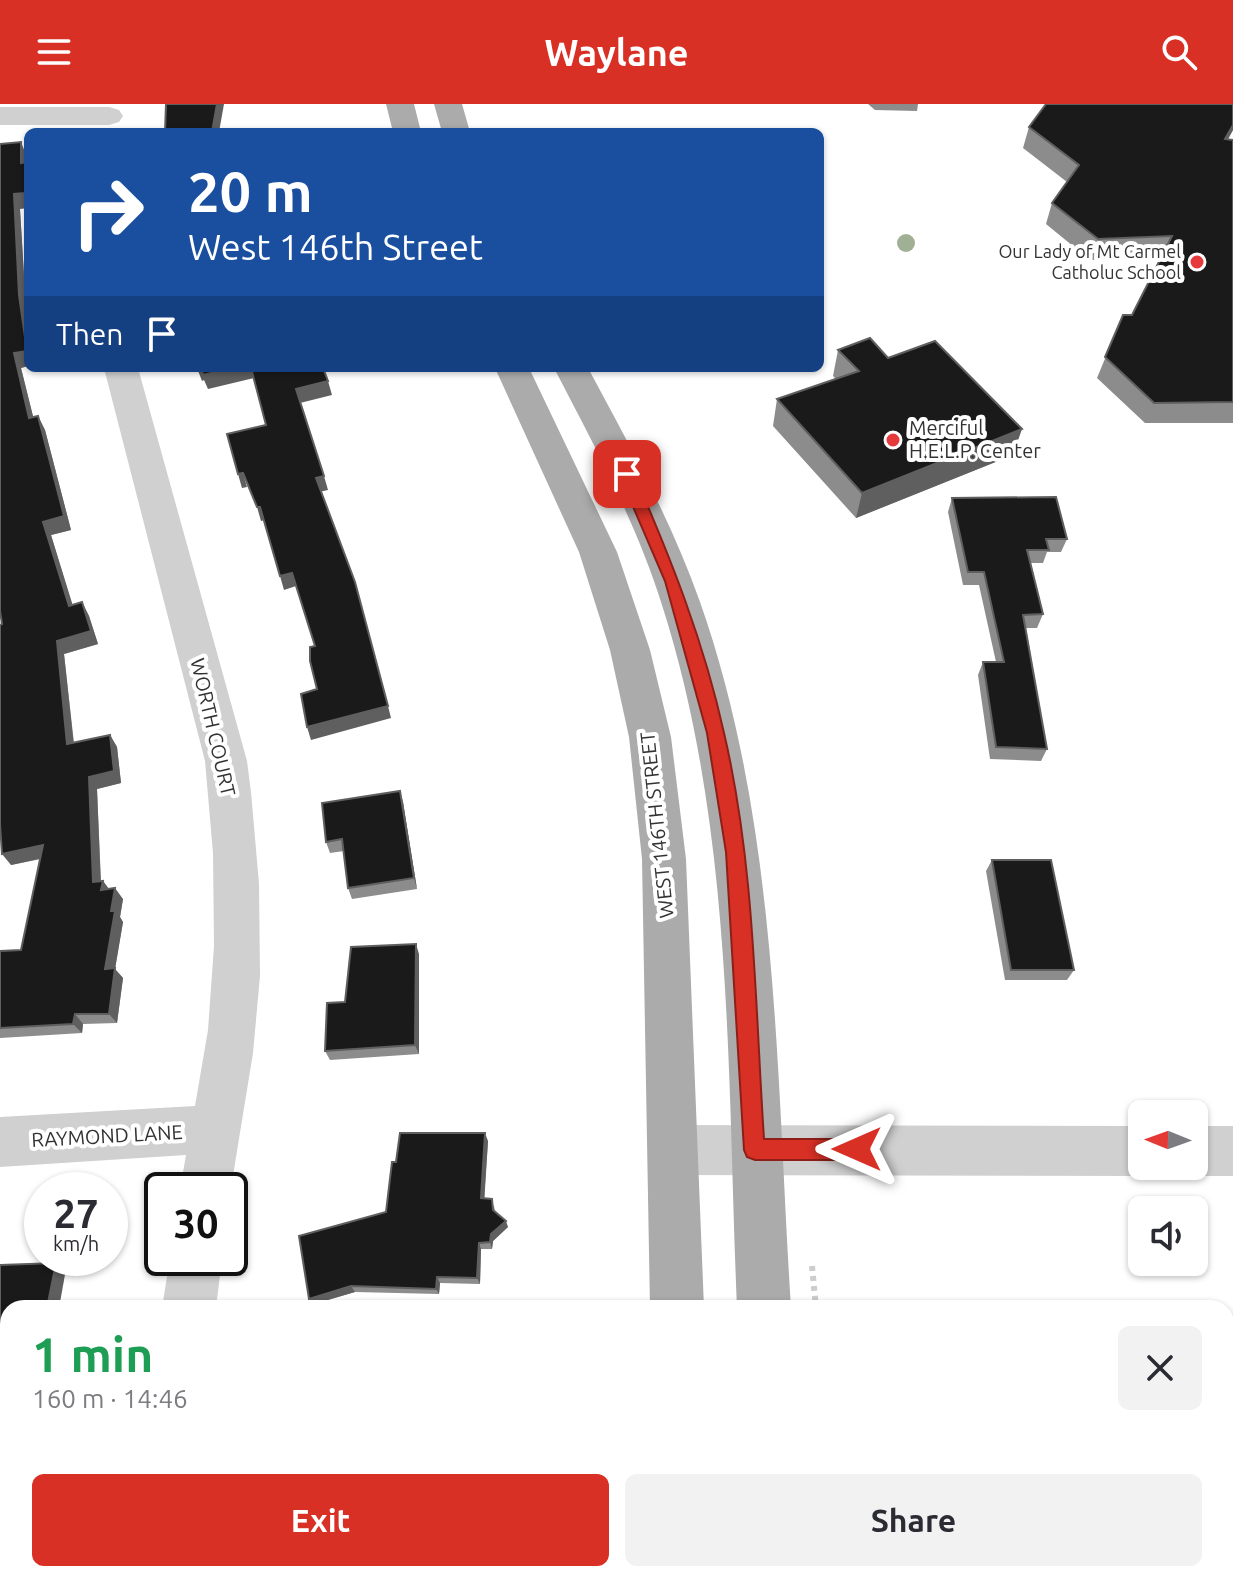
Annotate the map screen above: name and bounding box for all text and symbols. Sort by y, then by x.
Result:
icon: menu [32,30,76,74]
icon: search [1157,30,1201,74]
text: Waylane [545,32,688,73]
icon: right [56,160,160,264]
text: 20 m [188,160,313,223]
text: West 146th Street [188,226,483,267]
place label: Our Lady of Mt Carmel Catholuc School [998,241,1181,282]
marker: Our Lady of Mt Carmel Catholuc School [1188,253,1206,271]
icon: arrive [140,312,184,356]
text: Then [56,317,124,351]
place label: Merciful H.E.L.P. Center [909,416,1041,462]
marker: Merciful H.E.L.P. Center [884,431,902,449]
pin [593,440,661,508]
icon: arrive [605,452,649,496]
street label: WORTH COURT [186,656,241,798]
street label: WEST 146TH STREET [635,731,678,919]
north arrow [1128,1100,1208,1180]
map controls [1128,1100,1208,1276]
position arrow [815,1107,899,1191]
street label: RAYMOND LANE [31,1120,183,1151]
speed limit sign: 30 [144,1172,248,1276]
text: 27 [53,1191,99,1236]
button: sound [1128,1196,1208,1276]
text: km/h [53,1232,99,1255]
button: close [1118,1326,1202,1410]
text: 1 min [32,1327,153,1381]
text: 160 m · 14:46 [32,1384,188,1413]
button: Exit [32,1474,609,1566]
button: Share [625,1474,1202,1566]

